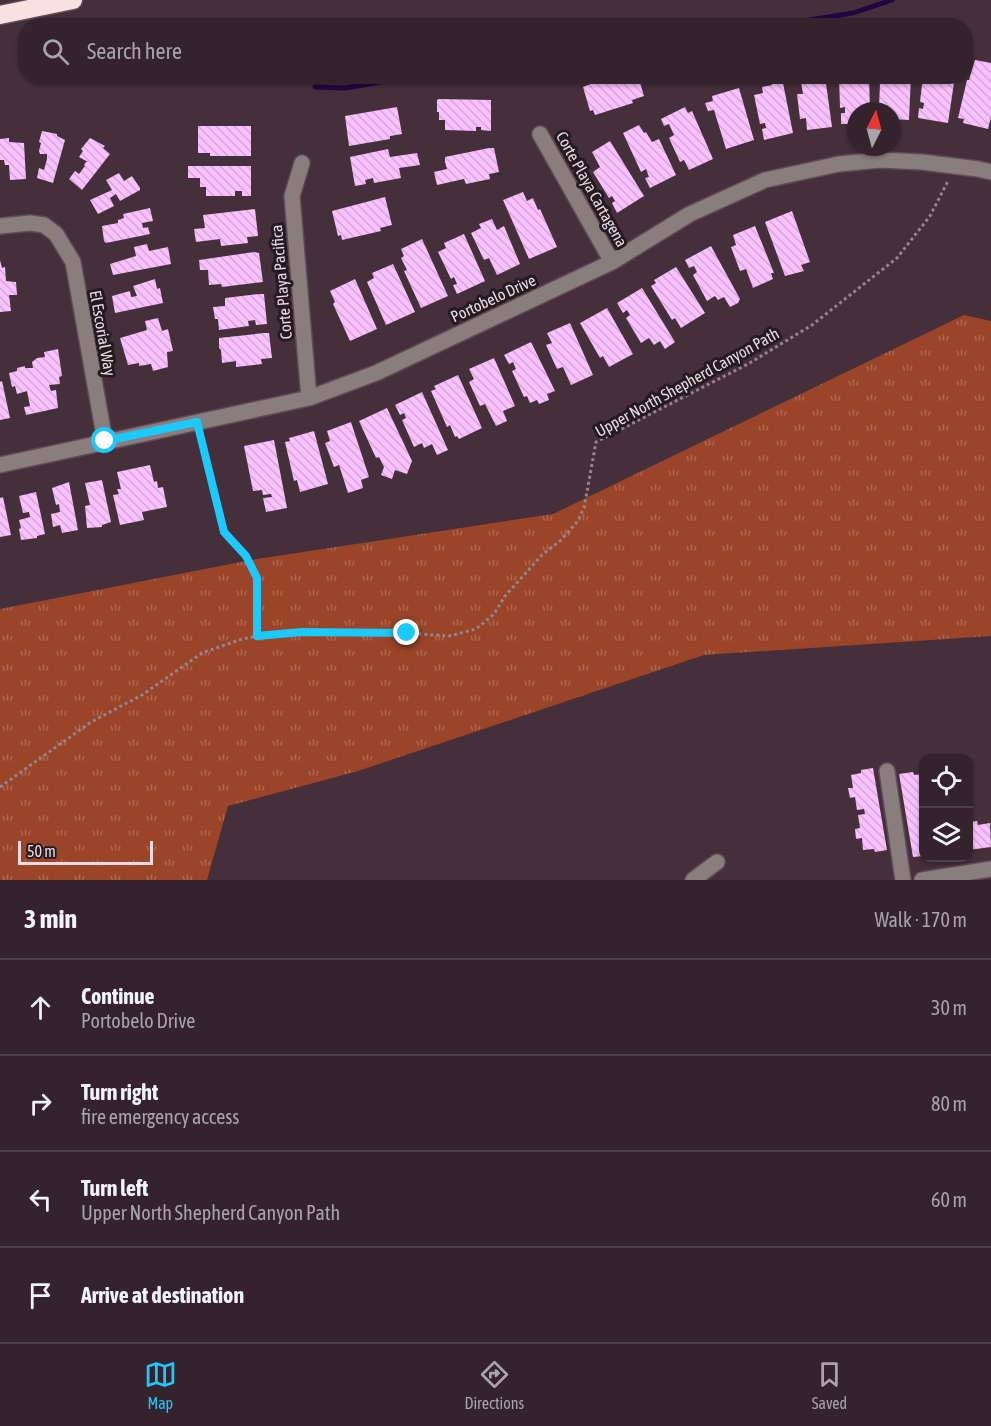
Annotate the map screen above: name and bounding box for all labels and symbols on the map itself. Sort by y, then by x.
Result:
north arrow [847,102,901,156]
street label: Corte Playa Cartagena [552,128,631,250]
street label: Corte Playa Pacifica [267,224,296,340]
street label: Portobelo Drive [448,271,538,325]
street label: El Escorial Way [86,289,119,378]
street label: Upper North Shepherd Canyon Path [592,324,783,441]
route start [91,427,117,453]
route end [393,619,419,645]
scale bar [18,838,153,866]

